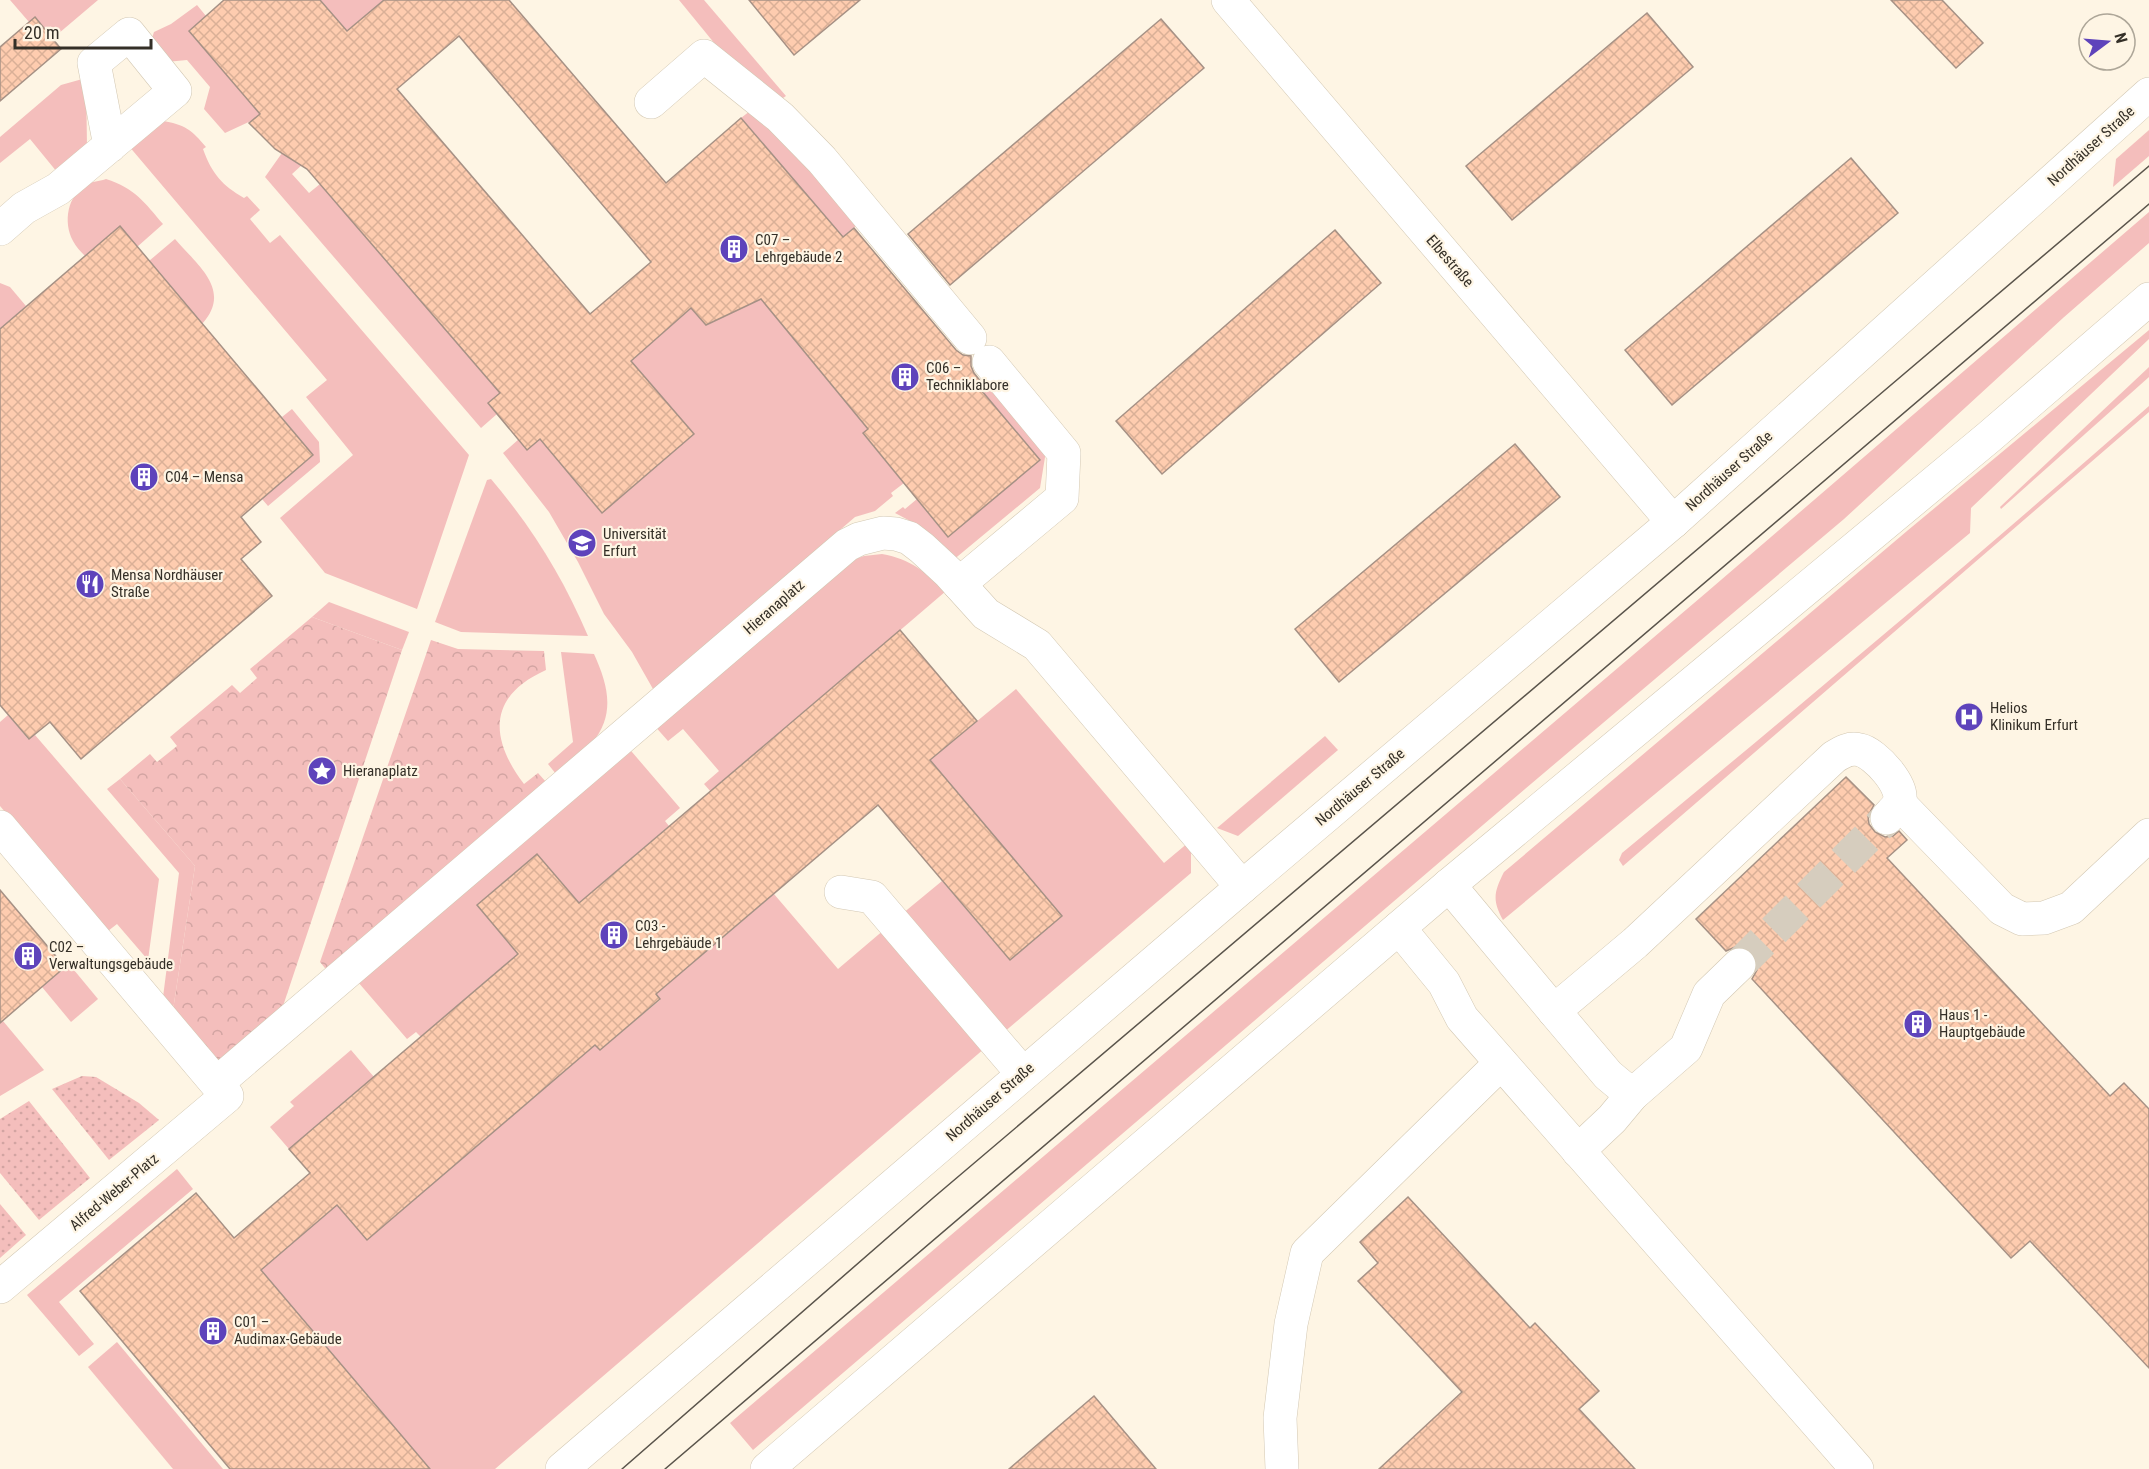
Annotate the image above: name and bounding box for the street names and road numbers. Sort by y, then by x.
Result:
street label: Nordhäuser Straße [2044,102,2138,190]
street label: Elbestraße [1423,231,1477,291]
street label: Nordhäuser Straße [1682,427,1776,515]
street label: Hieranaplatz [740,576,808,638]
street label: Nordhäuser Straße [1312,744,1408,830]
street label: Nordhäuser Straße [942,1059,1038,1145]
street label: Alfred-Weber-Platz [66,1150,162,1234]

